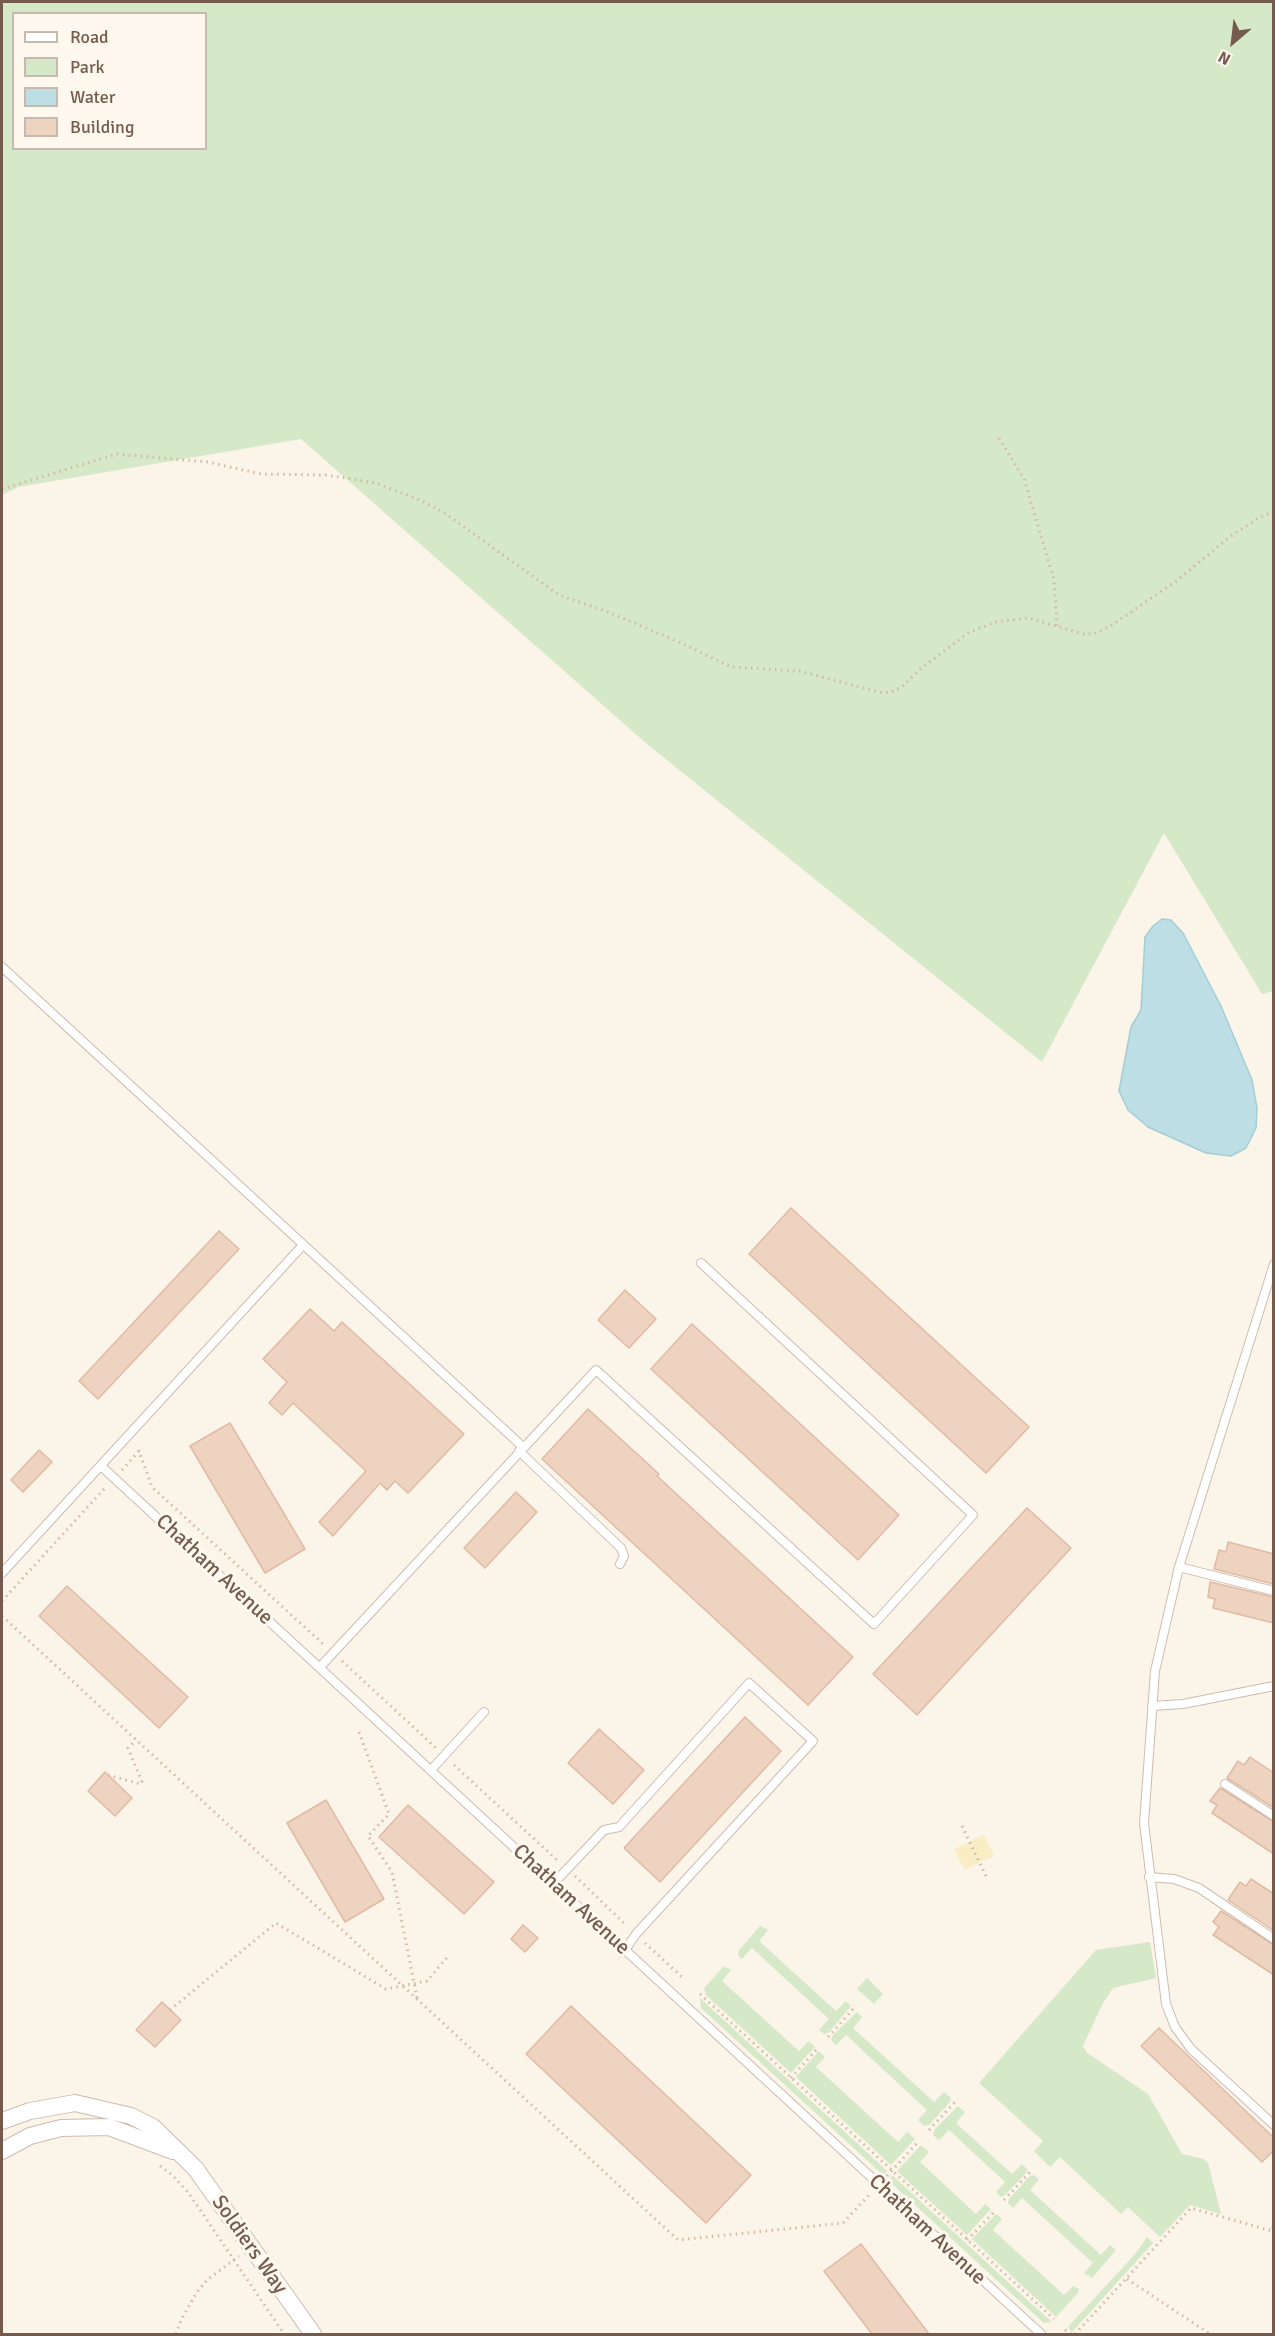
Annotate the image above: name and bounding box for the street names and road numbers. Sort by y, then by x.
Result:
street label: Chatham Avenue [150,1509,278,1631]
street label: Chatham Avenue [507,1839,635,1961]
street label: Chatham Avenue [863,2169,991,2291]
street label: Soldiers Way [206,2191,292,2299]

